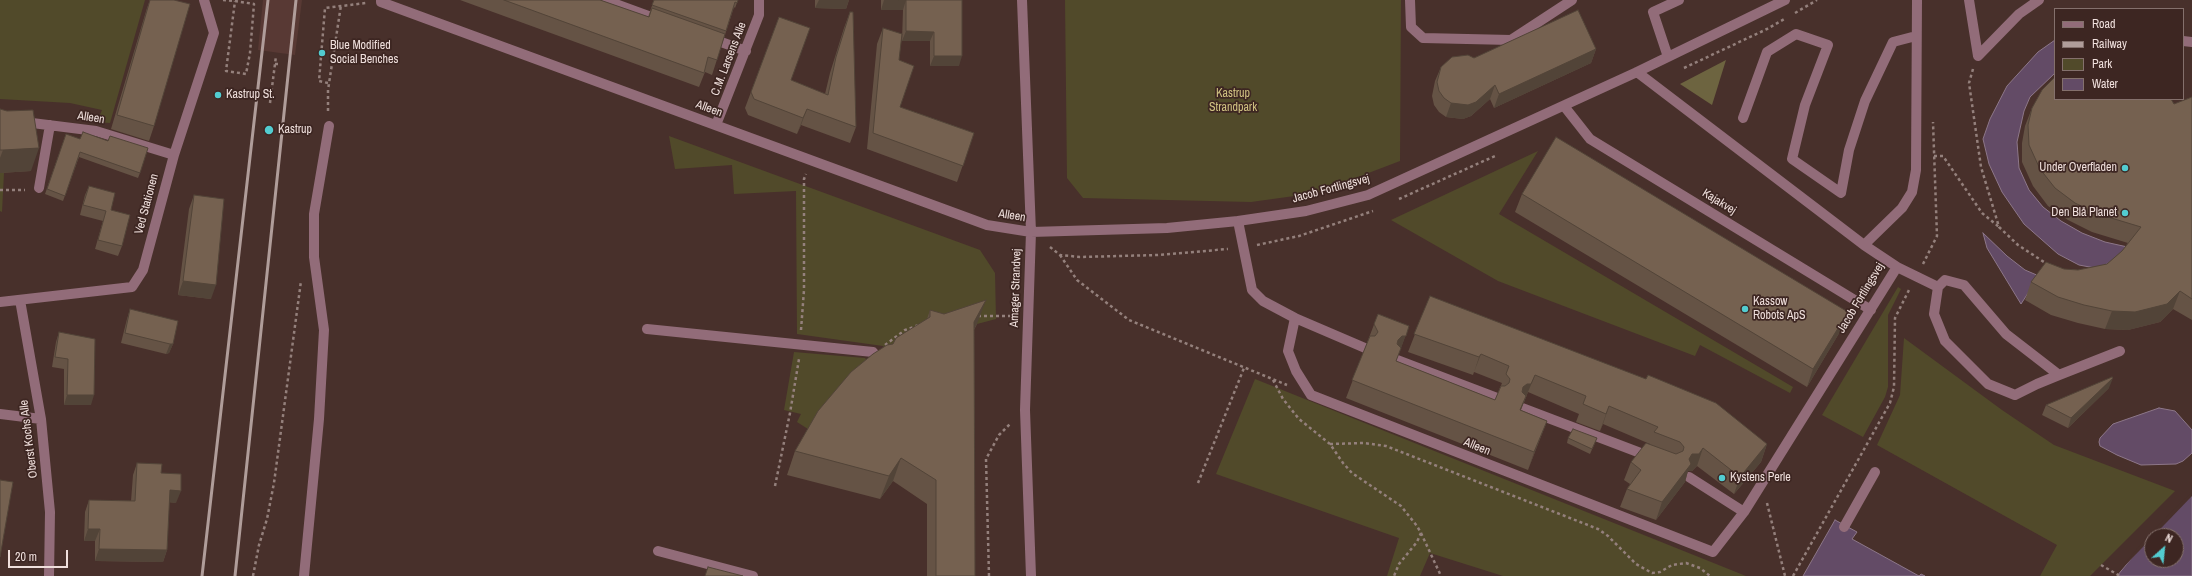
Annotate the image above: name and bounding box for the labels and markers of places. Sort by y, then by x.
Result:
place label: Blue Modified Social Benches [330,39,398,67]
marker: Blue Modified Social Benches [317,48,327,58]
place label: Kastrup St. [226,88,275,102]
marker: Kastrup St. [213,90,223,100]
place label: Kastrup [278,123,312,137]
marker: Kastrup [263,124,275,136]
place label: Under Overfladen [2039,161,2117,175]
marker: Under Overfladen [2120,163,2130,173]
place label: Den Blå Planet [2051,206,2117,220]
marker: Den Blå Planet [2120,208,2130,218]
place label: Kassow Robots ApS [1753,295,1806,323]
marker: Kassow Robots ApS [1740,304,1750,314]
place label: Kystens Perle [1730,471,1791,485]
marker: Kystens Perle [1717,473,1727,483]

